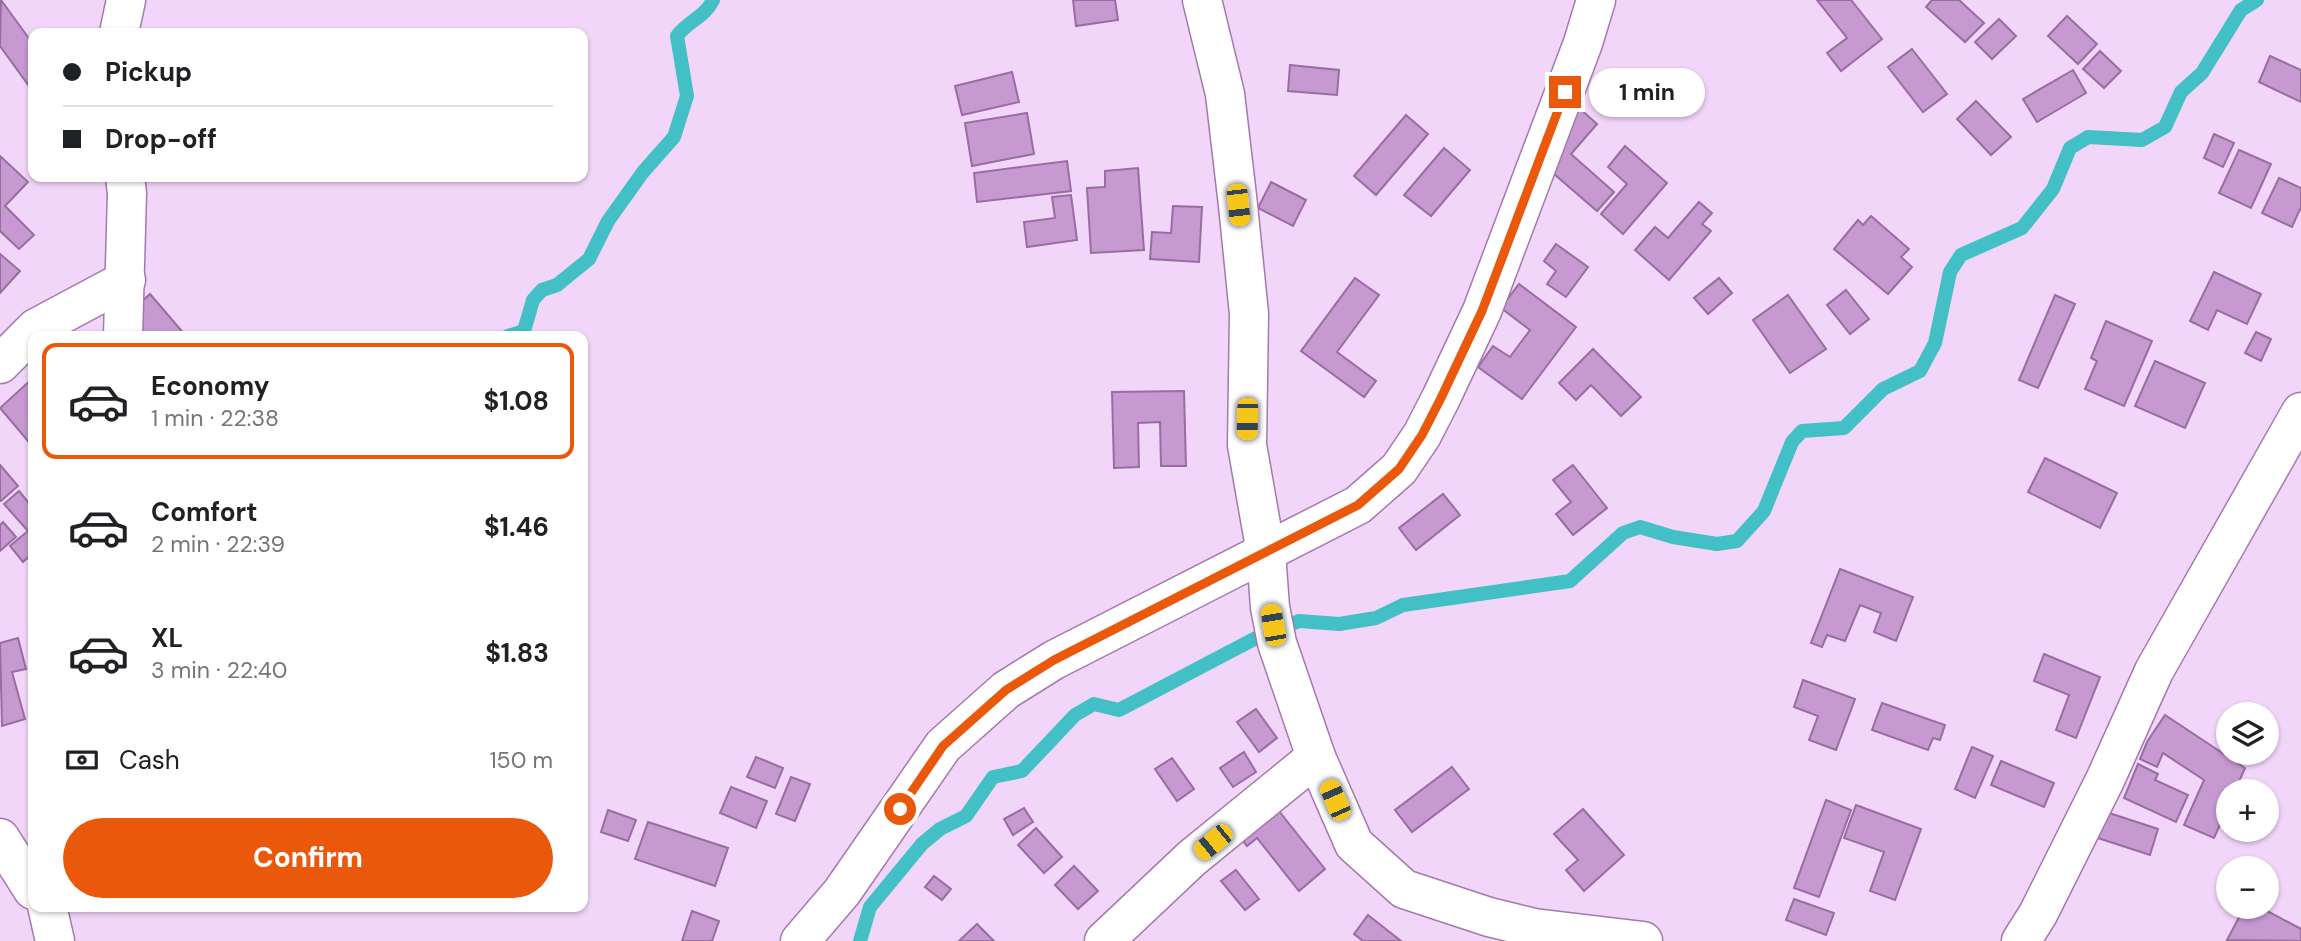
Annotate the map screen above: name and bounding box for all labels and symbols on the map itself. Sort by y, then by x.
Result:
callout: 1 min [1590,68,1705,116]
route end [1549,76,1581,108]
car [1226,183,1251,227]
car [1237,398,1258,440]
car [1260,602,1287,648]
car [1317,777,1354,823]
route start [884,793,916,825]
car [1191,821,1236,863]

